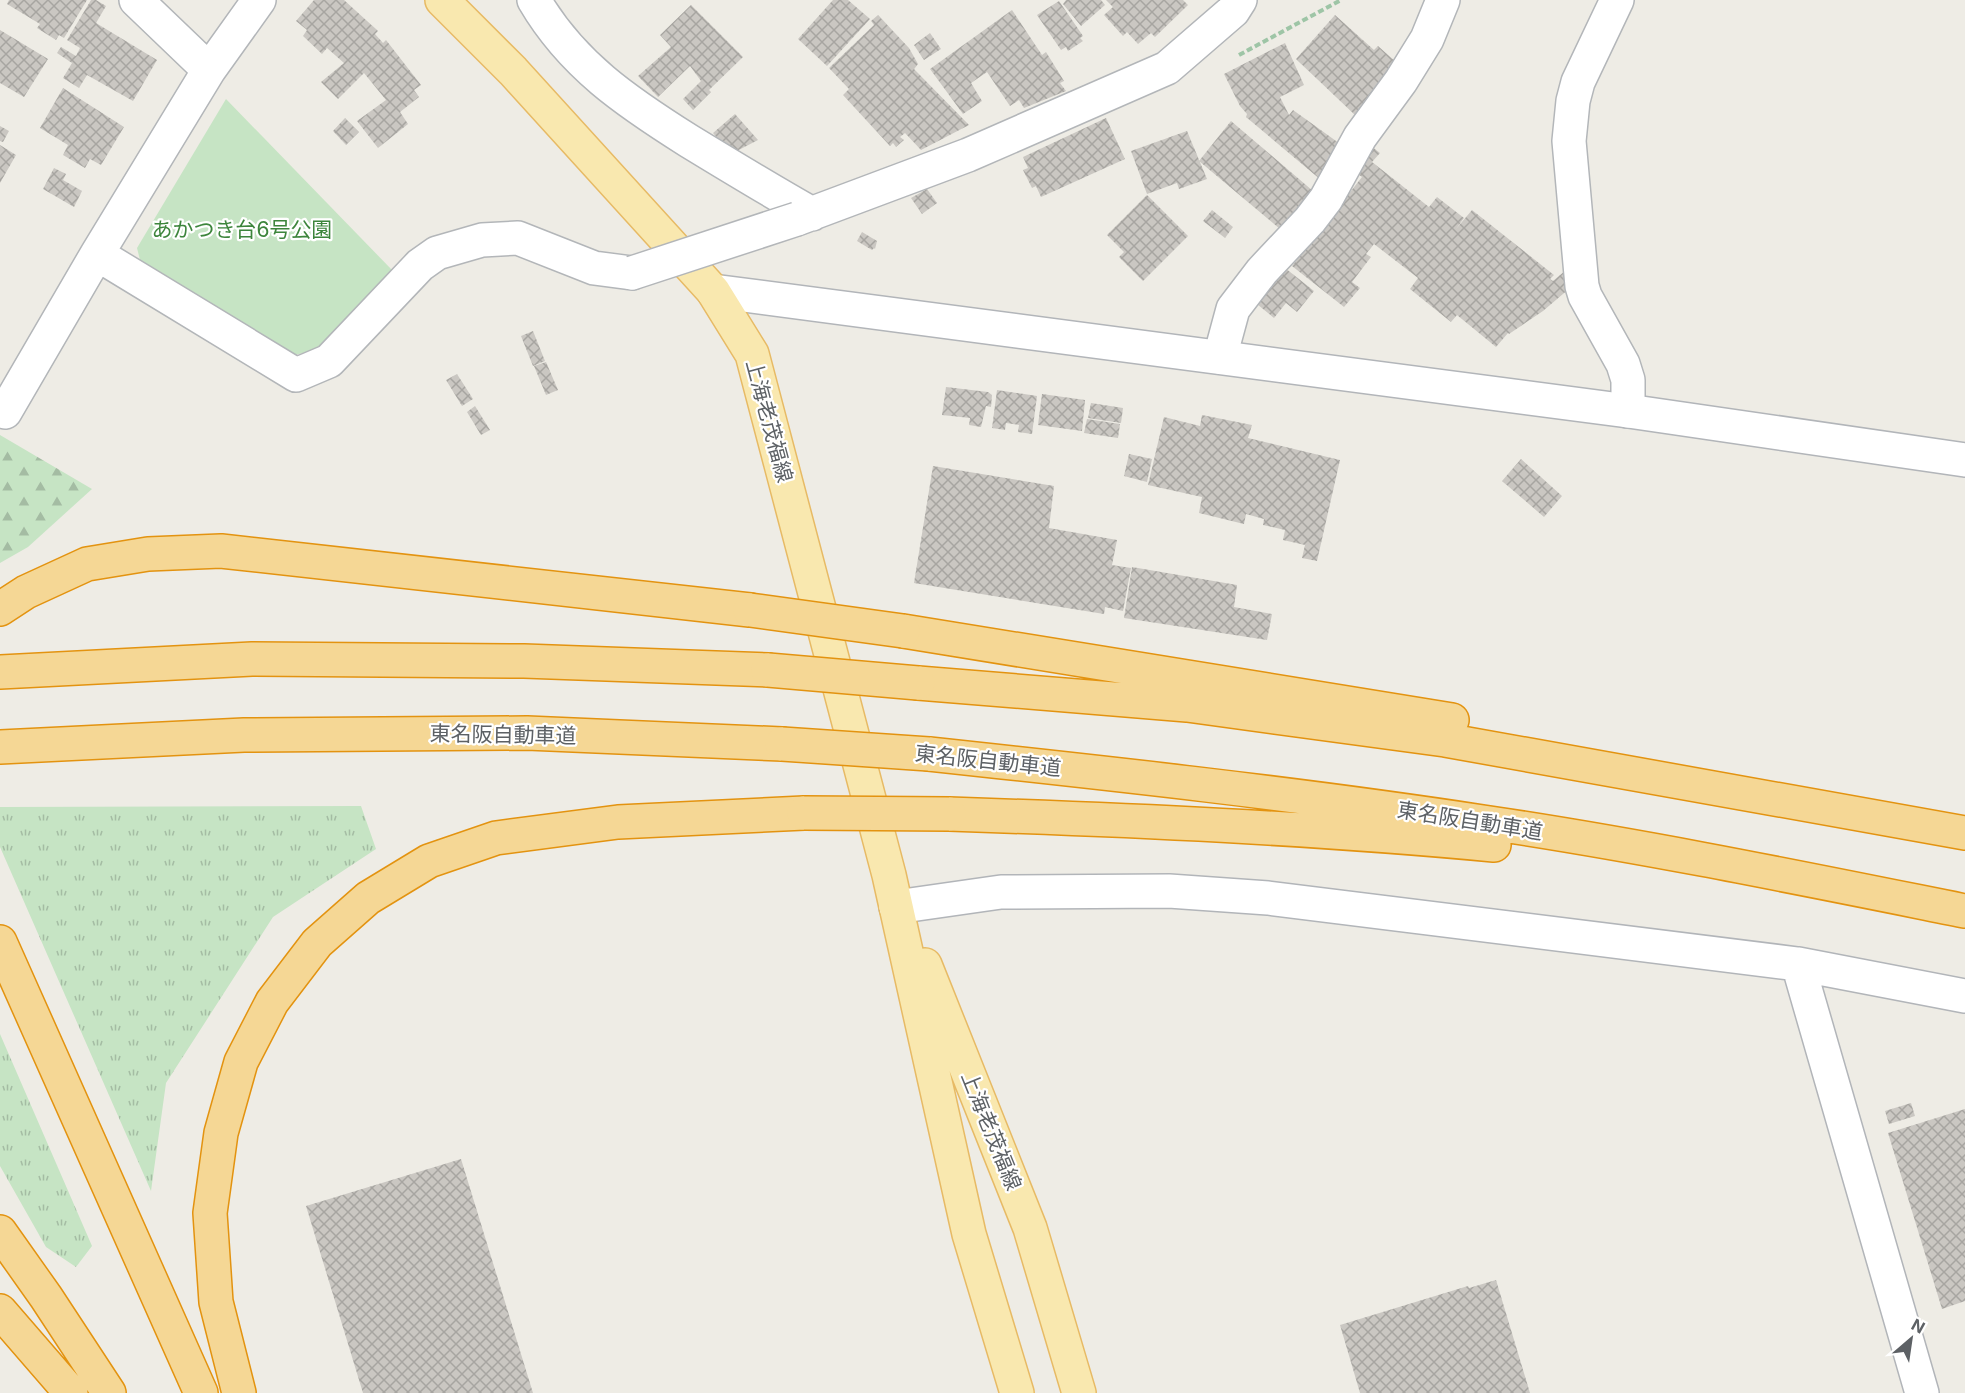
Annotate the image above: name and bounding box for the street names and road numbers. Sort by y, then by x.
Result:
street label: 上海老茂福線 [741,357,798,485]
street label: 東名阪自動車道 [429,721,577,748]
street label: 東名阪自動車道 [914,740,1062,781]
street label: 東名阪自動車道 [1396,797,1545,844]
street label: 上海老茂福線 [956,1068,1027,1194]

